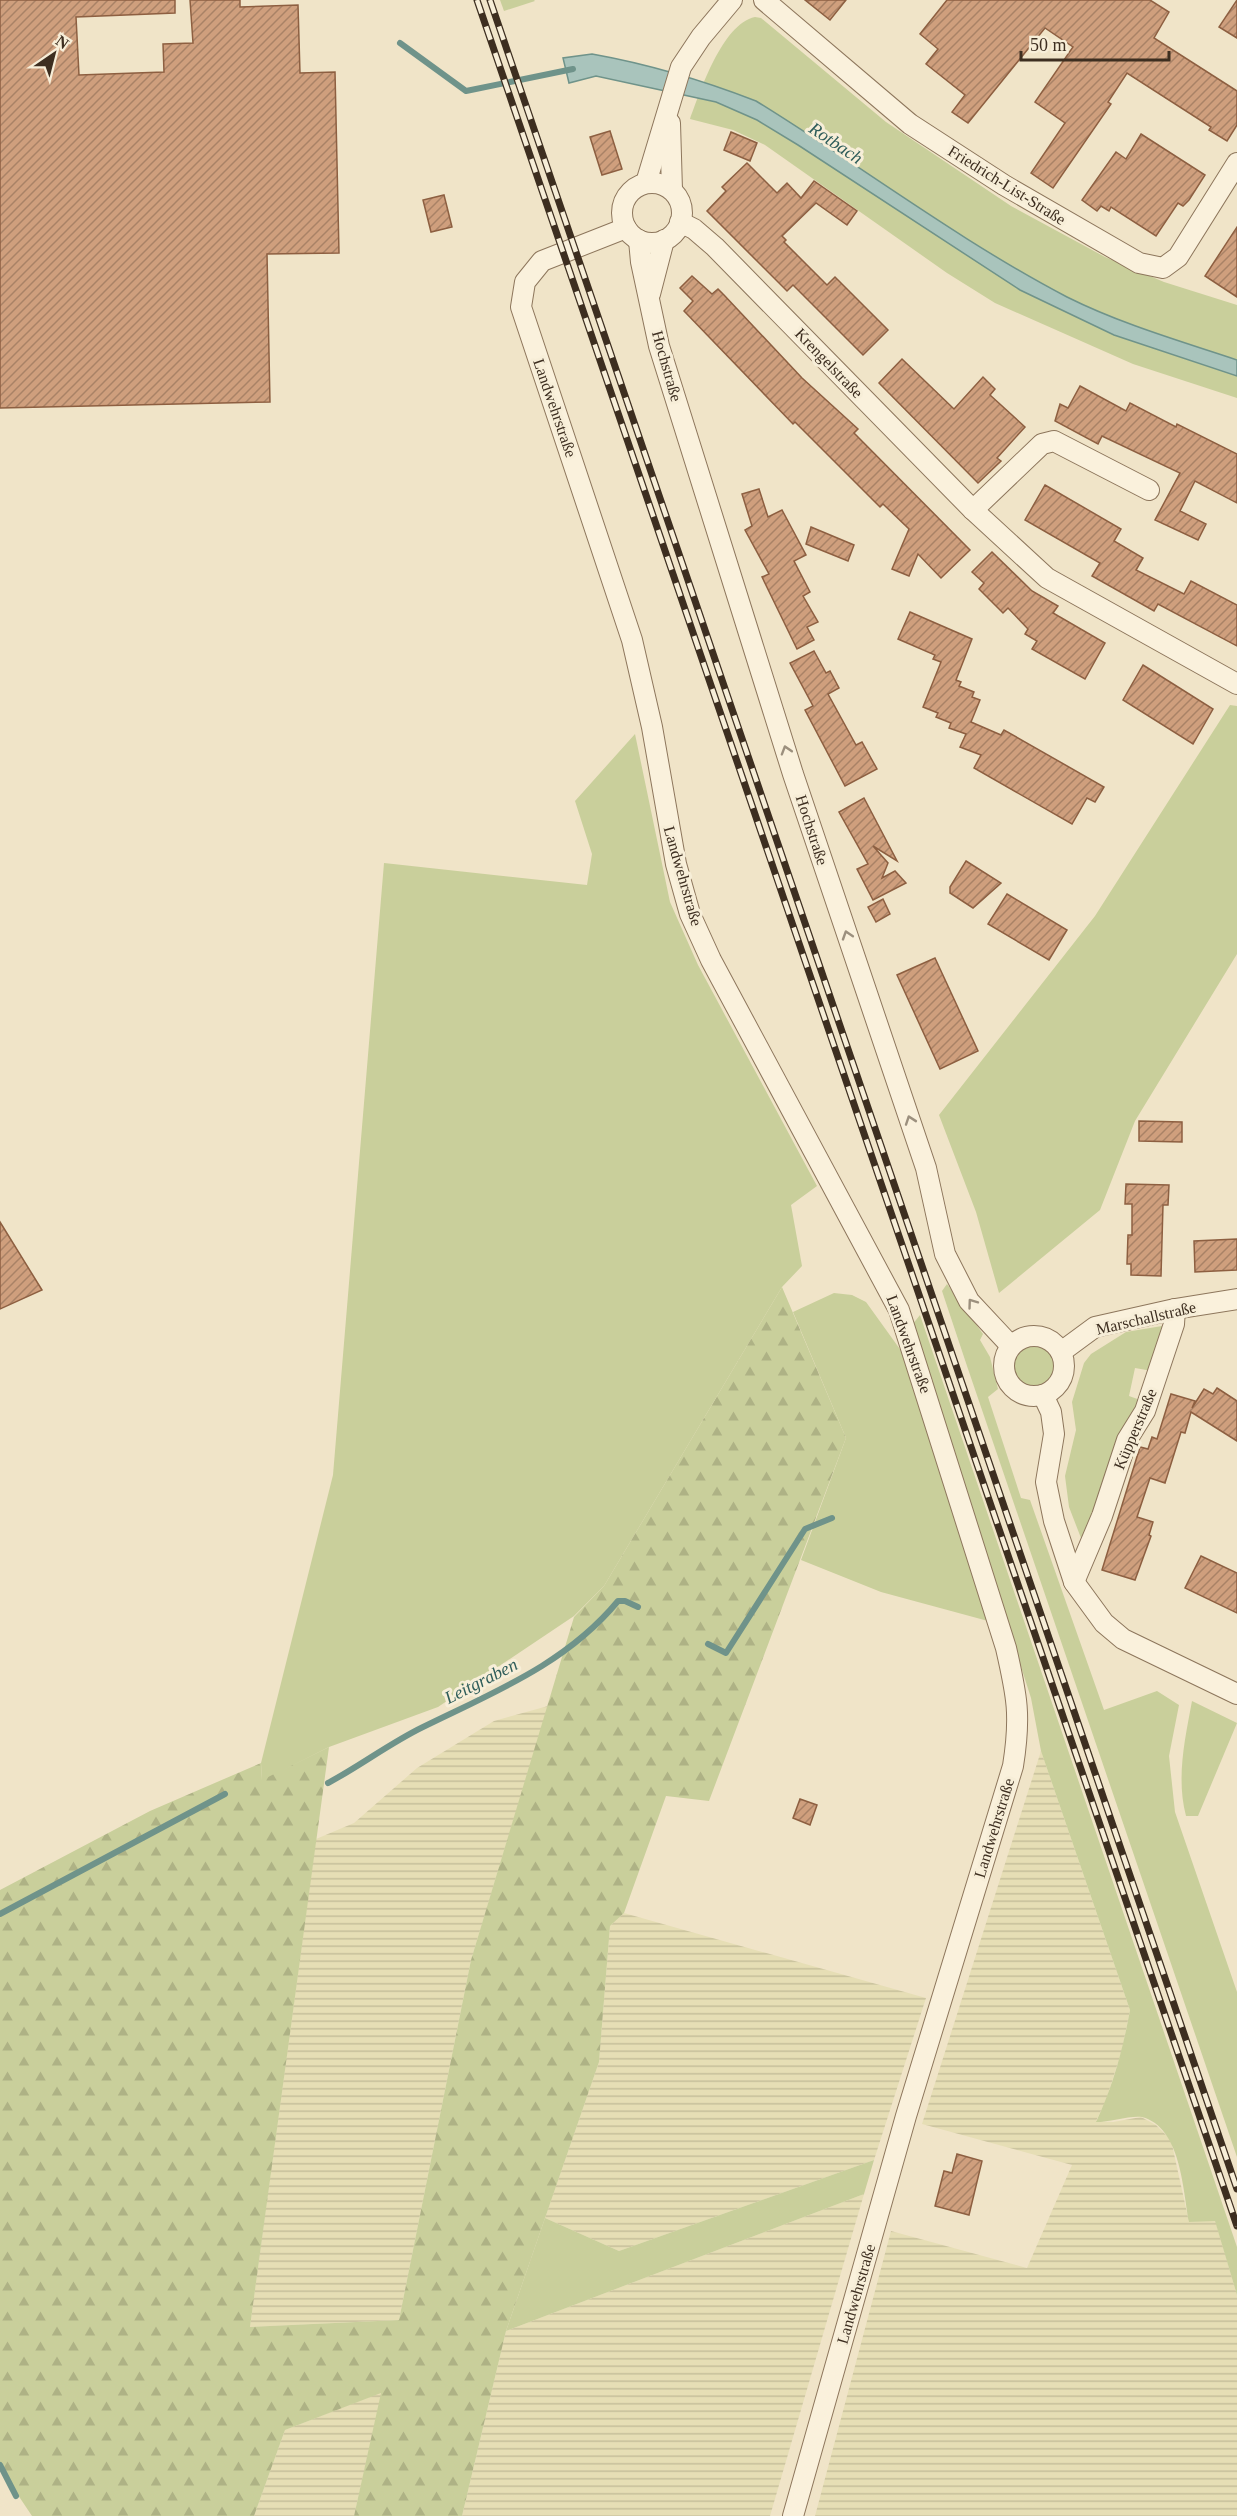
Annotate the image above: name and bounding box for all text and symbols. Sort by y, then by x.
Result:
north arrow [24,24,84,84]
scale bar [1021,24,1170,62]
text: N [53,32,72,53]
text: 50 m [1030,35,1067,55]
water label: Rotbach [805,117,866,168]
street label: Friedrich-List-Straße [945,142,1069,228]
street label: Krengelstraße [791,325,866,402]
street label: Hochstraße [649,329,685,403]
street label: Landwehrstraße [530,357,580,459]
one-way arrow [781,745,793,756]
street label: Hochstraße [793,793,831,867]
street label: Landwehrstraße [661,824,705,928]
one-way arrow [841,930,854,941]
one-way arrow [904,1115,917,1126]
street label: Landwehrstraße [883,1293,935,1395]
one-way arrow [968,1298,979,1309]
street label: Marschallstraße [1094,1298,1198,1338]
street label: Küpperstraße [1110,1386,1161,1472]
water label: Leitgraben [440,1654,521,1708]
street label: Landwehrstraße [971,1776,1017,1880]
street label: Landwehrstraße [834,2242,878,2346]

